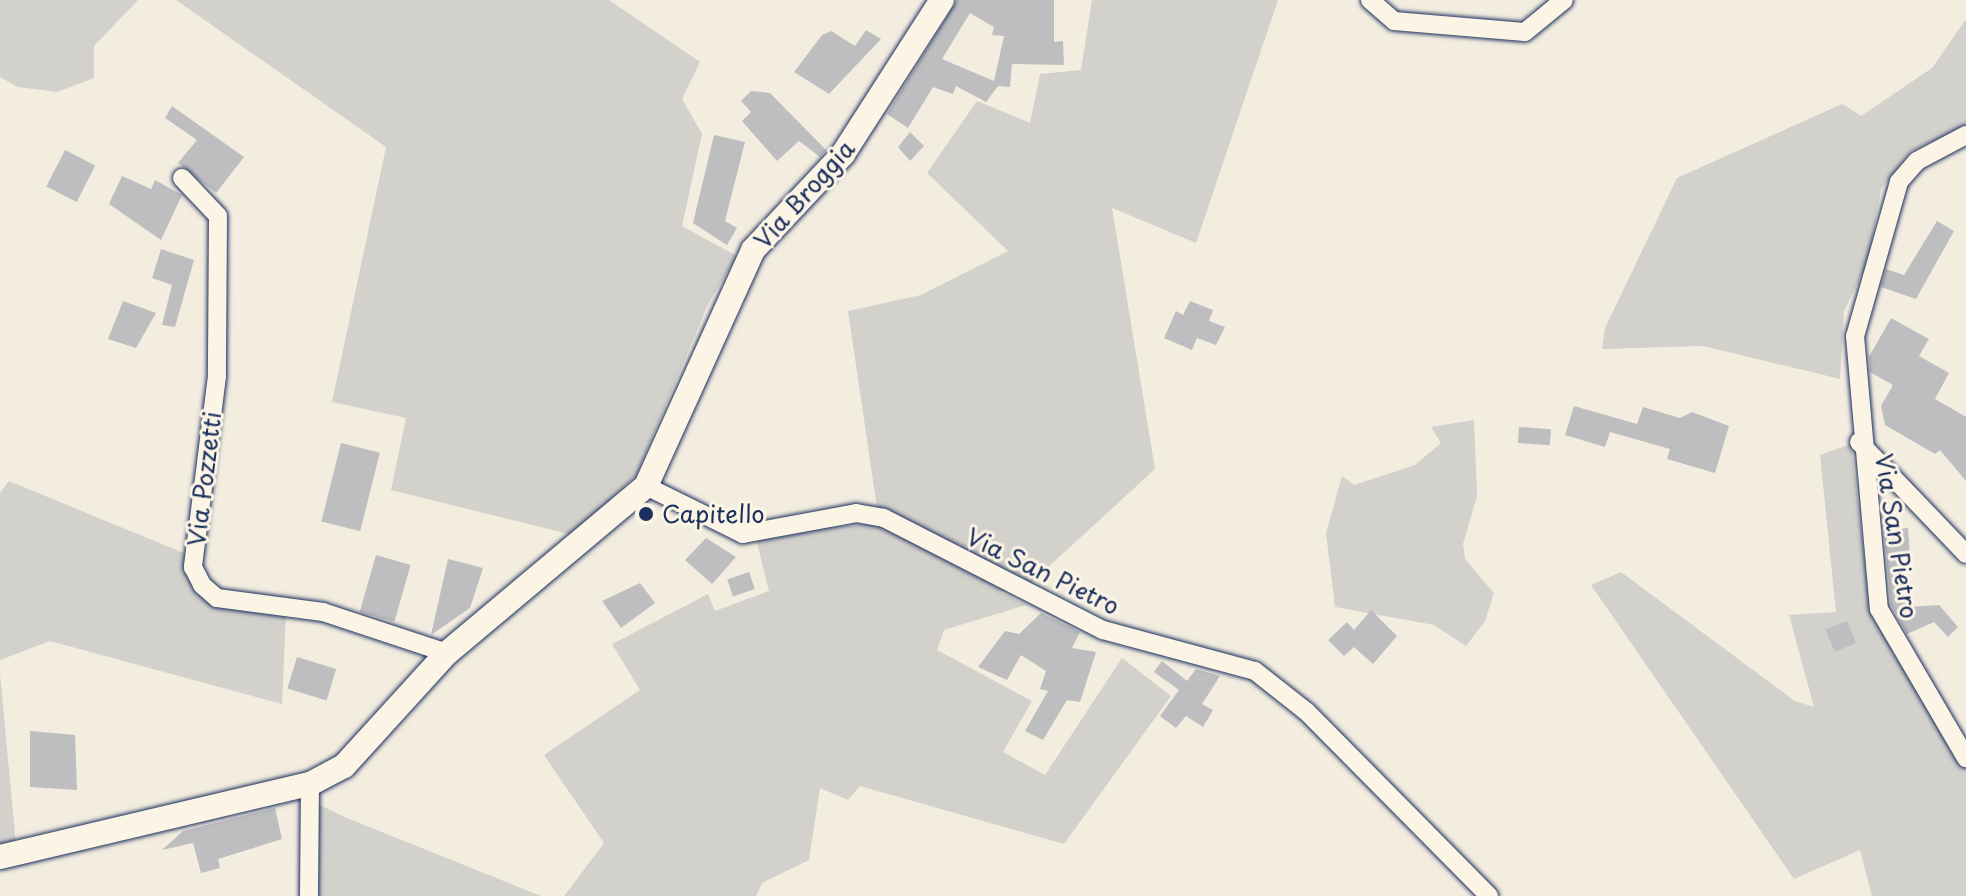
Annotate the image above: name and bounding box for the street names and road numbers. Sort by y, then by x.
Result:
street label: Via Broggia [747,133,861,255]
street label: Via Pozzetti [182,410,226,548]
street label: Via San Pietro [1870,453,1924,619]
street label: Via San Pietro [963,522,1123,620]

